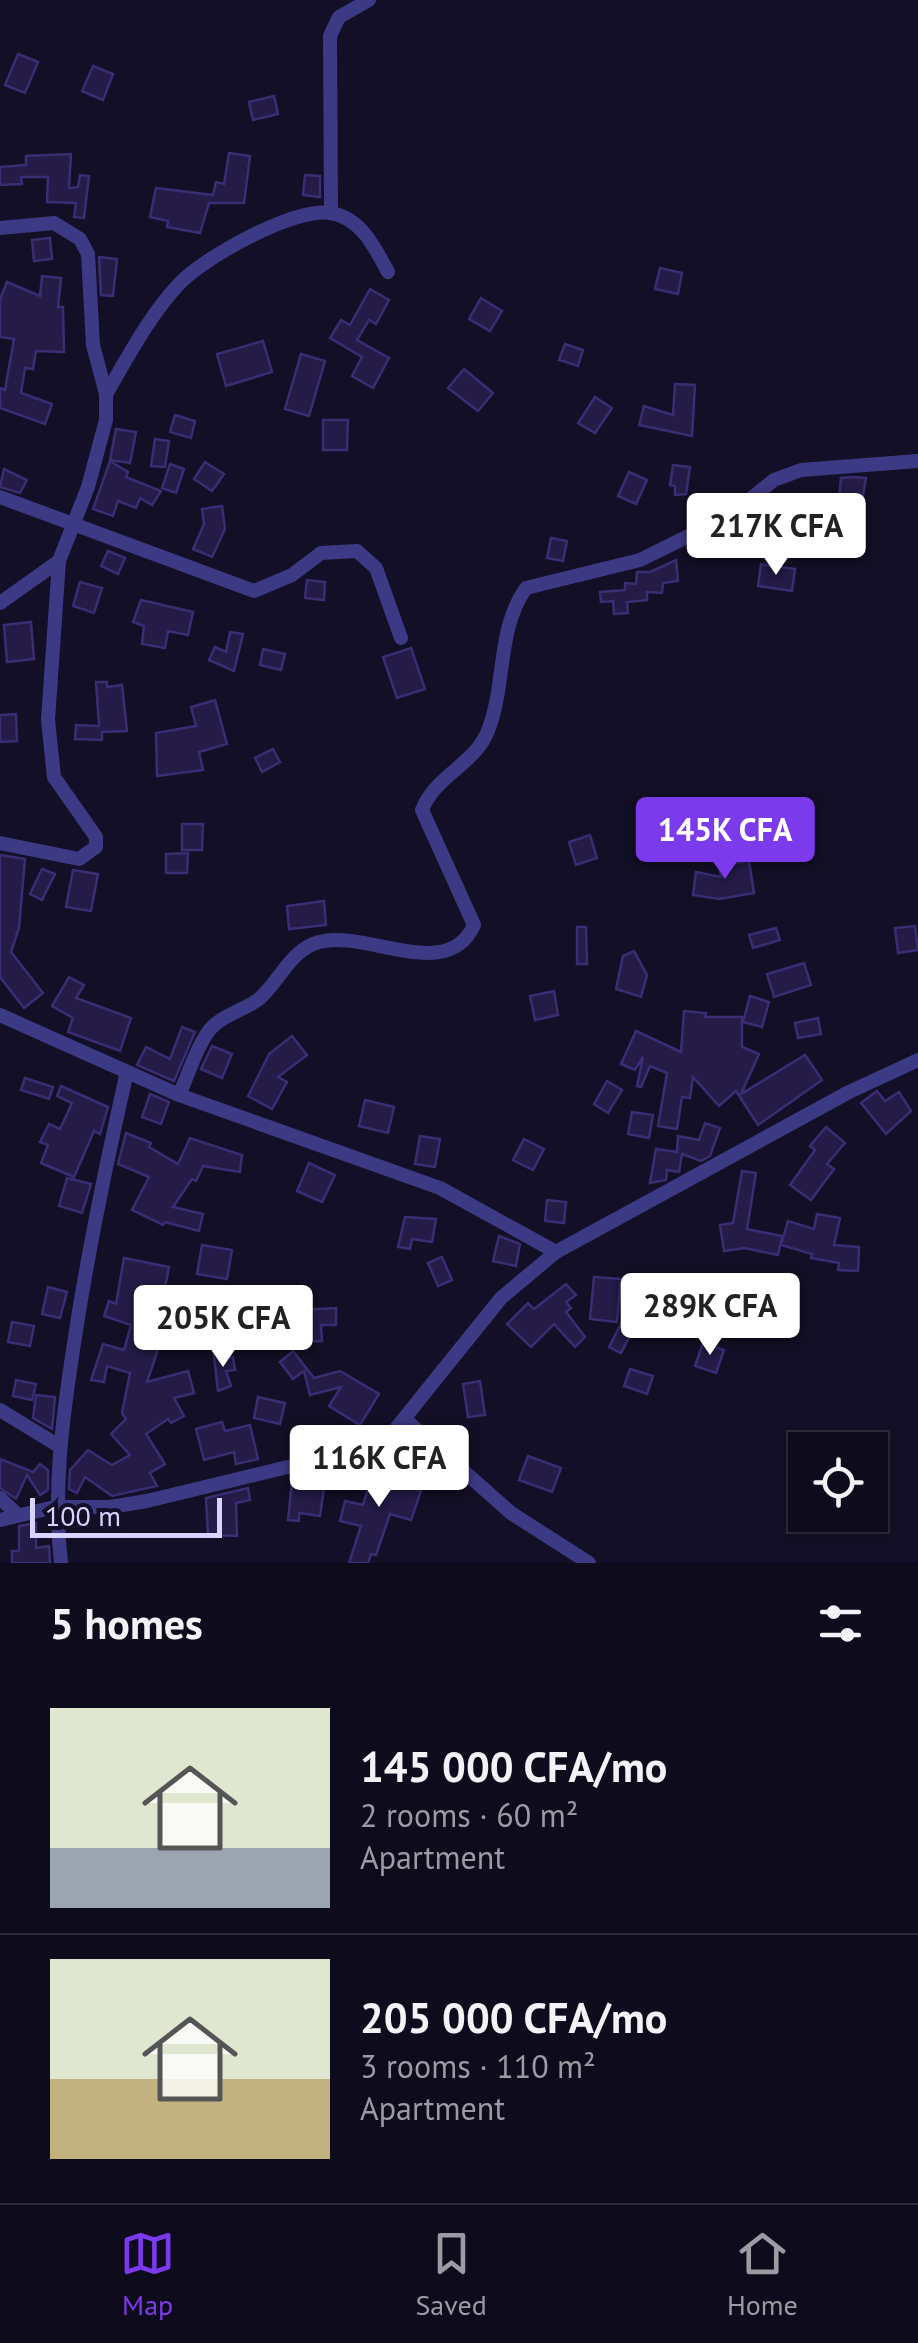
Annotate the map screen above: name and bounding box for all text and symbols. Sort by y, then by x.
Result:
pin: 217K CFA [673,493,879,578]
text: 217K CFA [709,504,843,546]
pin: 145K CFA [622,797,828,882]
text: 145K CFA [658,808,792,850]
pin: 289K CFA [607,1273,813,1358]
text: 289K CFA [643,1284,777,1326]
pin: 205K CFA [120,1285,326,1370]
text: 205K CFA [156,1296,290,1338]
pin: 116K CFA [276,1425,482,1510]
map controls [788,1432,888,1532]
button: locate [788,1432,888,1532]
text: 116K CFA [312,1436,446,1478]
scale bar [30,1493,222,1538]
text: 100 m [45,1497,121,1534]
text: 5 homes [50,1596,203,1651]
icon: filters [813,1596,868,1651]
text: 145 000 CFA/mo [360,1739,667,1794]
icon: home [130,1748,250,1868]
text: 2 rooms · 60 m² [360,1794,578,1836]
text: Apartment [360,1836,505,1878]
text: 205 000 CFA/mo [360,1990,667,2045]
icon: home [130,1999,250,2119]
text: 3 rooms · 110 m² [360,2045,596,2087]
text: Apartment [360,2087,505,2129]
tab: Map [120,2226,175,2323]
tab: Saved [415,2226,487,2323]
tab: Home [727,2226,798,2323]

